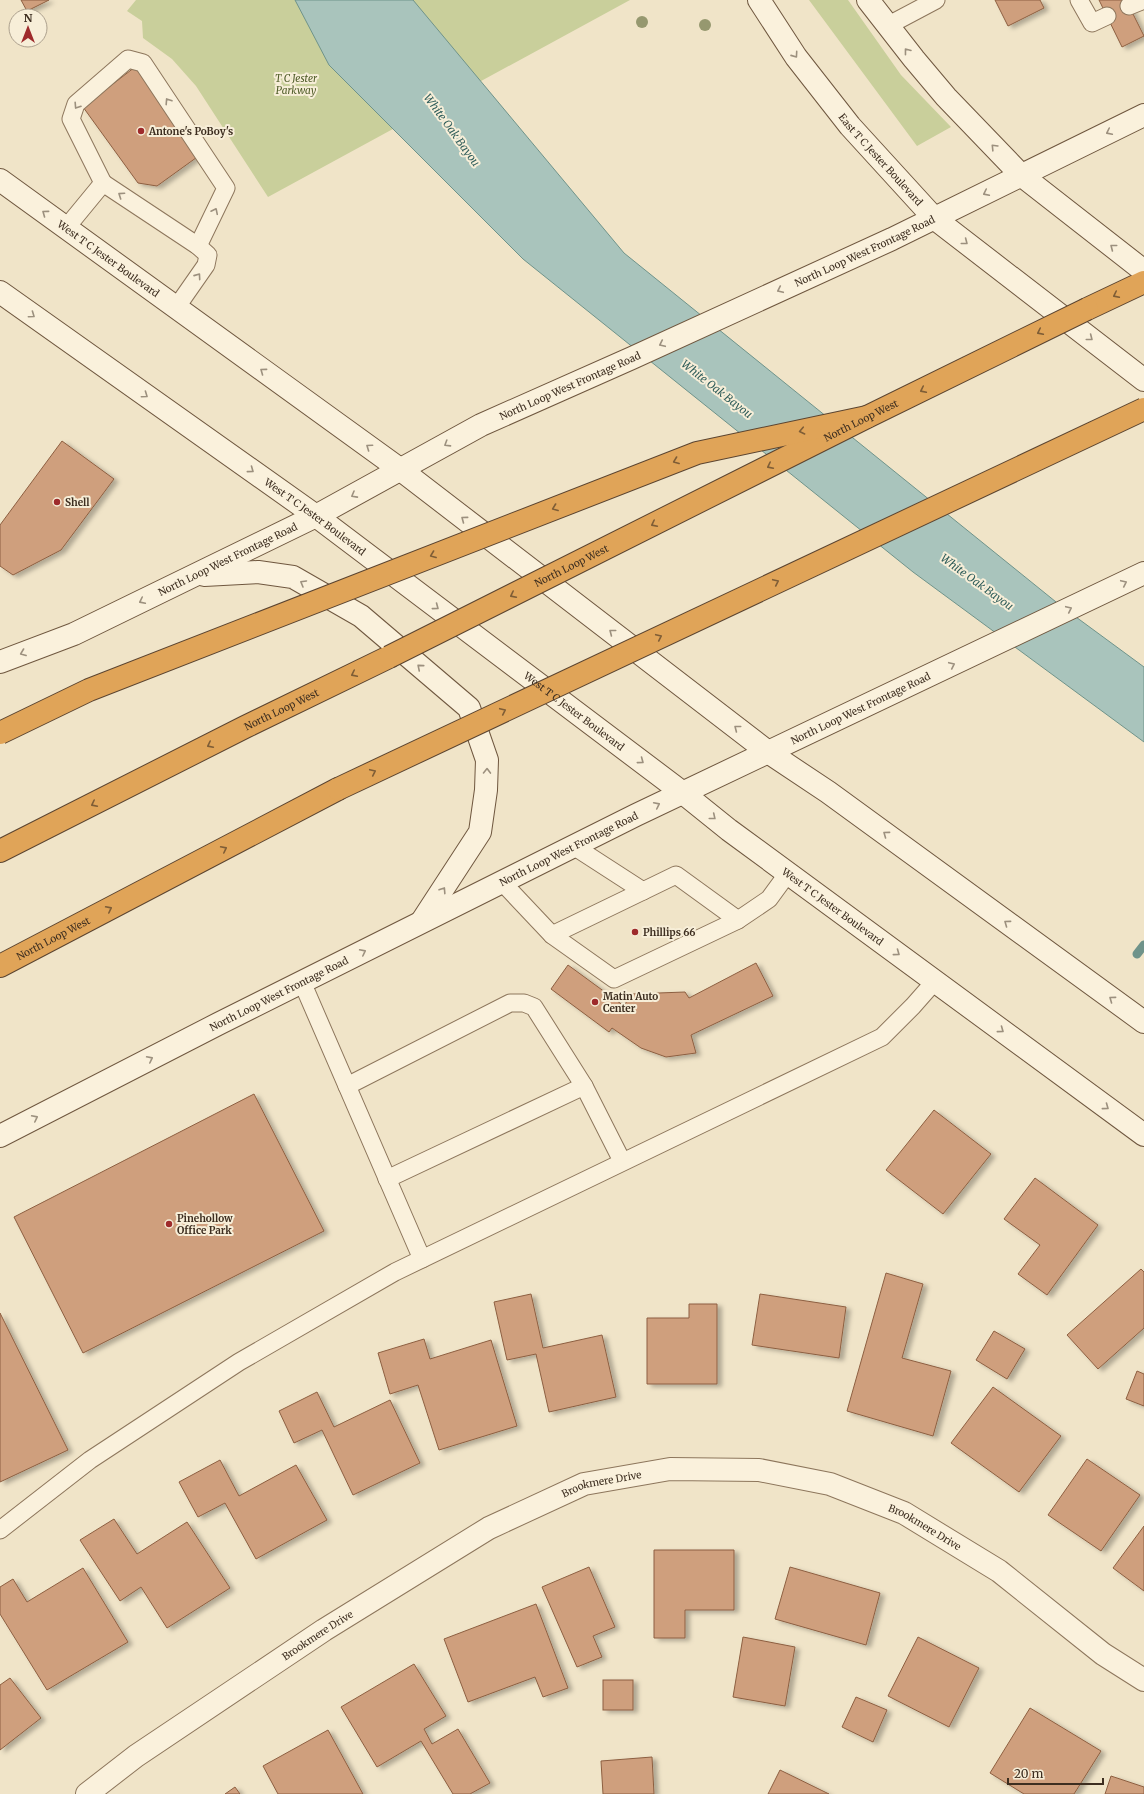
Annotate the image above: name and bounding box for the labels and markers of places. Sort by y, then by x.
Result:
place label: Antone's PoBoy's [148,125,233,138]
marker: Antone's PoBoy's [136,126,146,136]
place label: Shell [65,496,90,509]
marker: Shell [52,497,62,507]
place label: Phillips 66 [643,926,696,939]
marker: Phillips 66 [630,927,640,937]
place label: Matin Auto Center [603,990,658,1015]
marker: Matin Auto Center [590,997,600,1007]
place label: Pinehollow Office Park [177,1212,233,1237]
marker: Pinehollow Office Park [164,1219,174,1229]

